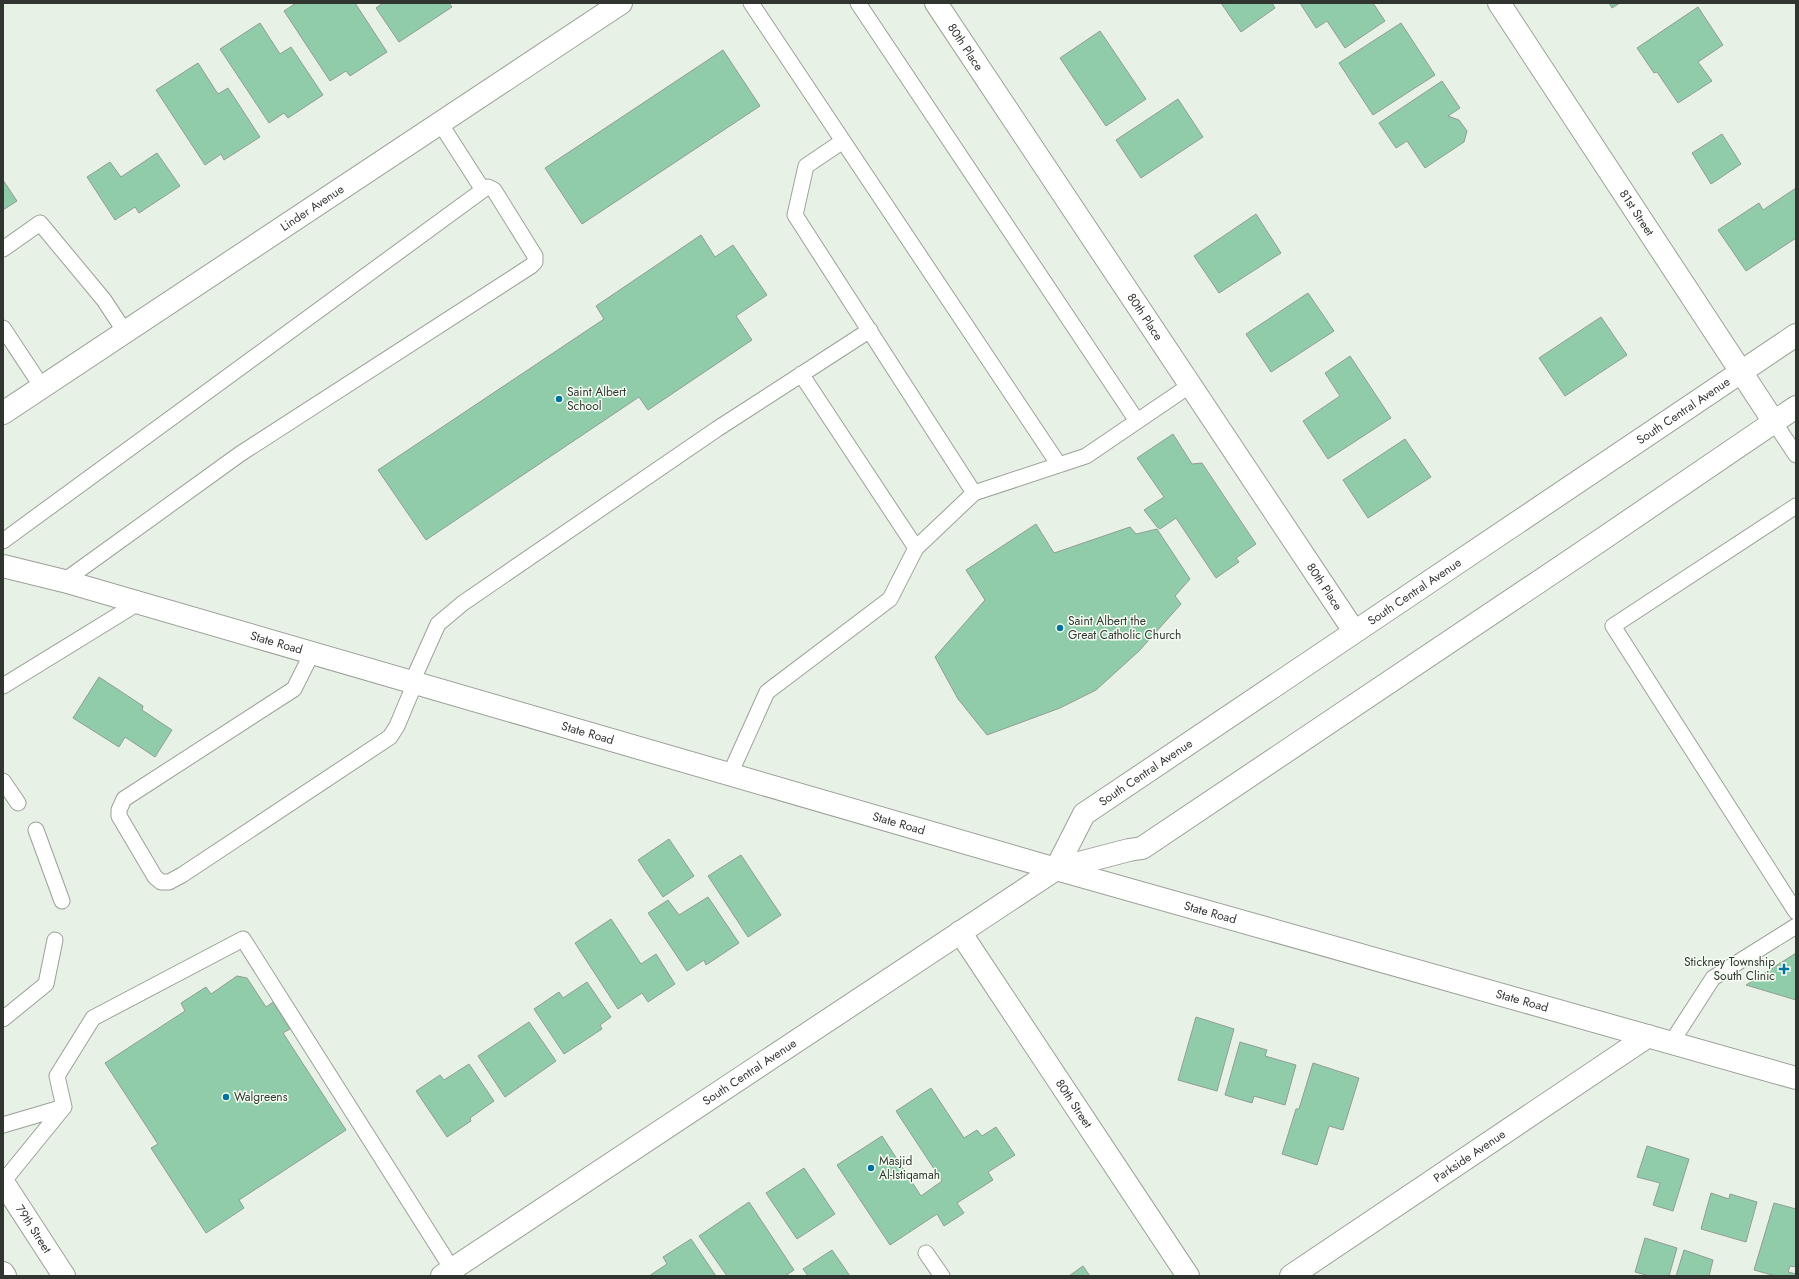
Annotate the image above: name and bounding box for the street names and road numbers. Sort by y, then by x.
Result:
street label: 80th Place [943,20,988,74]
street label: Linder Avenue [277,180,348,236]
street label: 81st Street [1615,186,1659,240]
street label: 80th Place [1123,290,1167,344]
street label: South Central Avenue [1633,373,1734,449]
street label: South Central Avenue [1364,554,1465,630]
street label: 80th Place [1302,559,1347,614]
street label: State Road [248,627,305,659]
street label: State Road [559,717,616,749]
street label: South Central Avenue [1095,734,1196,811]
street label: State Road [870,807,927,839]
street label: State Road [1182,897,1239,929]
street label: State Road [1494,985,1550,1017]
street label: South Central Avenue [699,1034,800,1110]
street label: 80th Street [1051,1076,1097,1132]
street label: Parkside Avenue [1430,1125,1509,1187]
street label: 79th Street [11,1201,56,1257]

